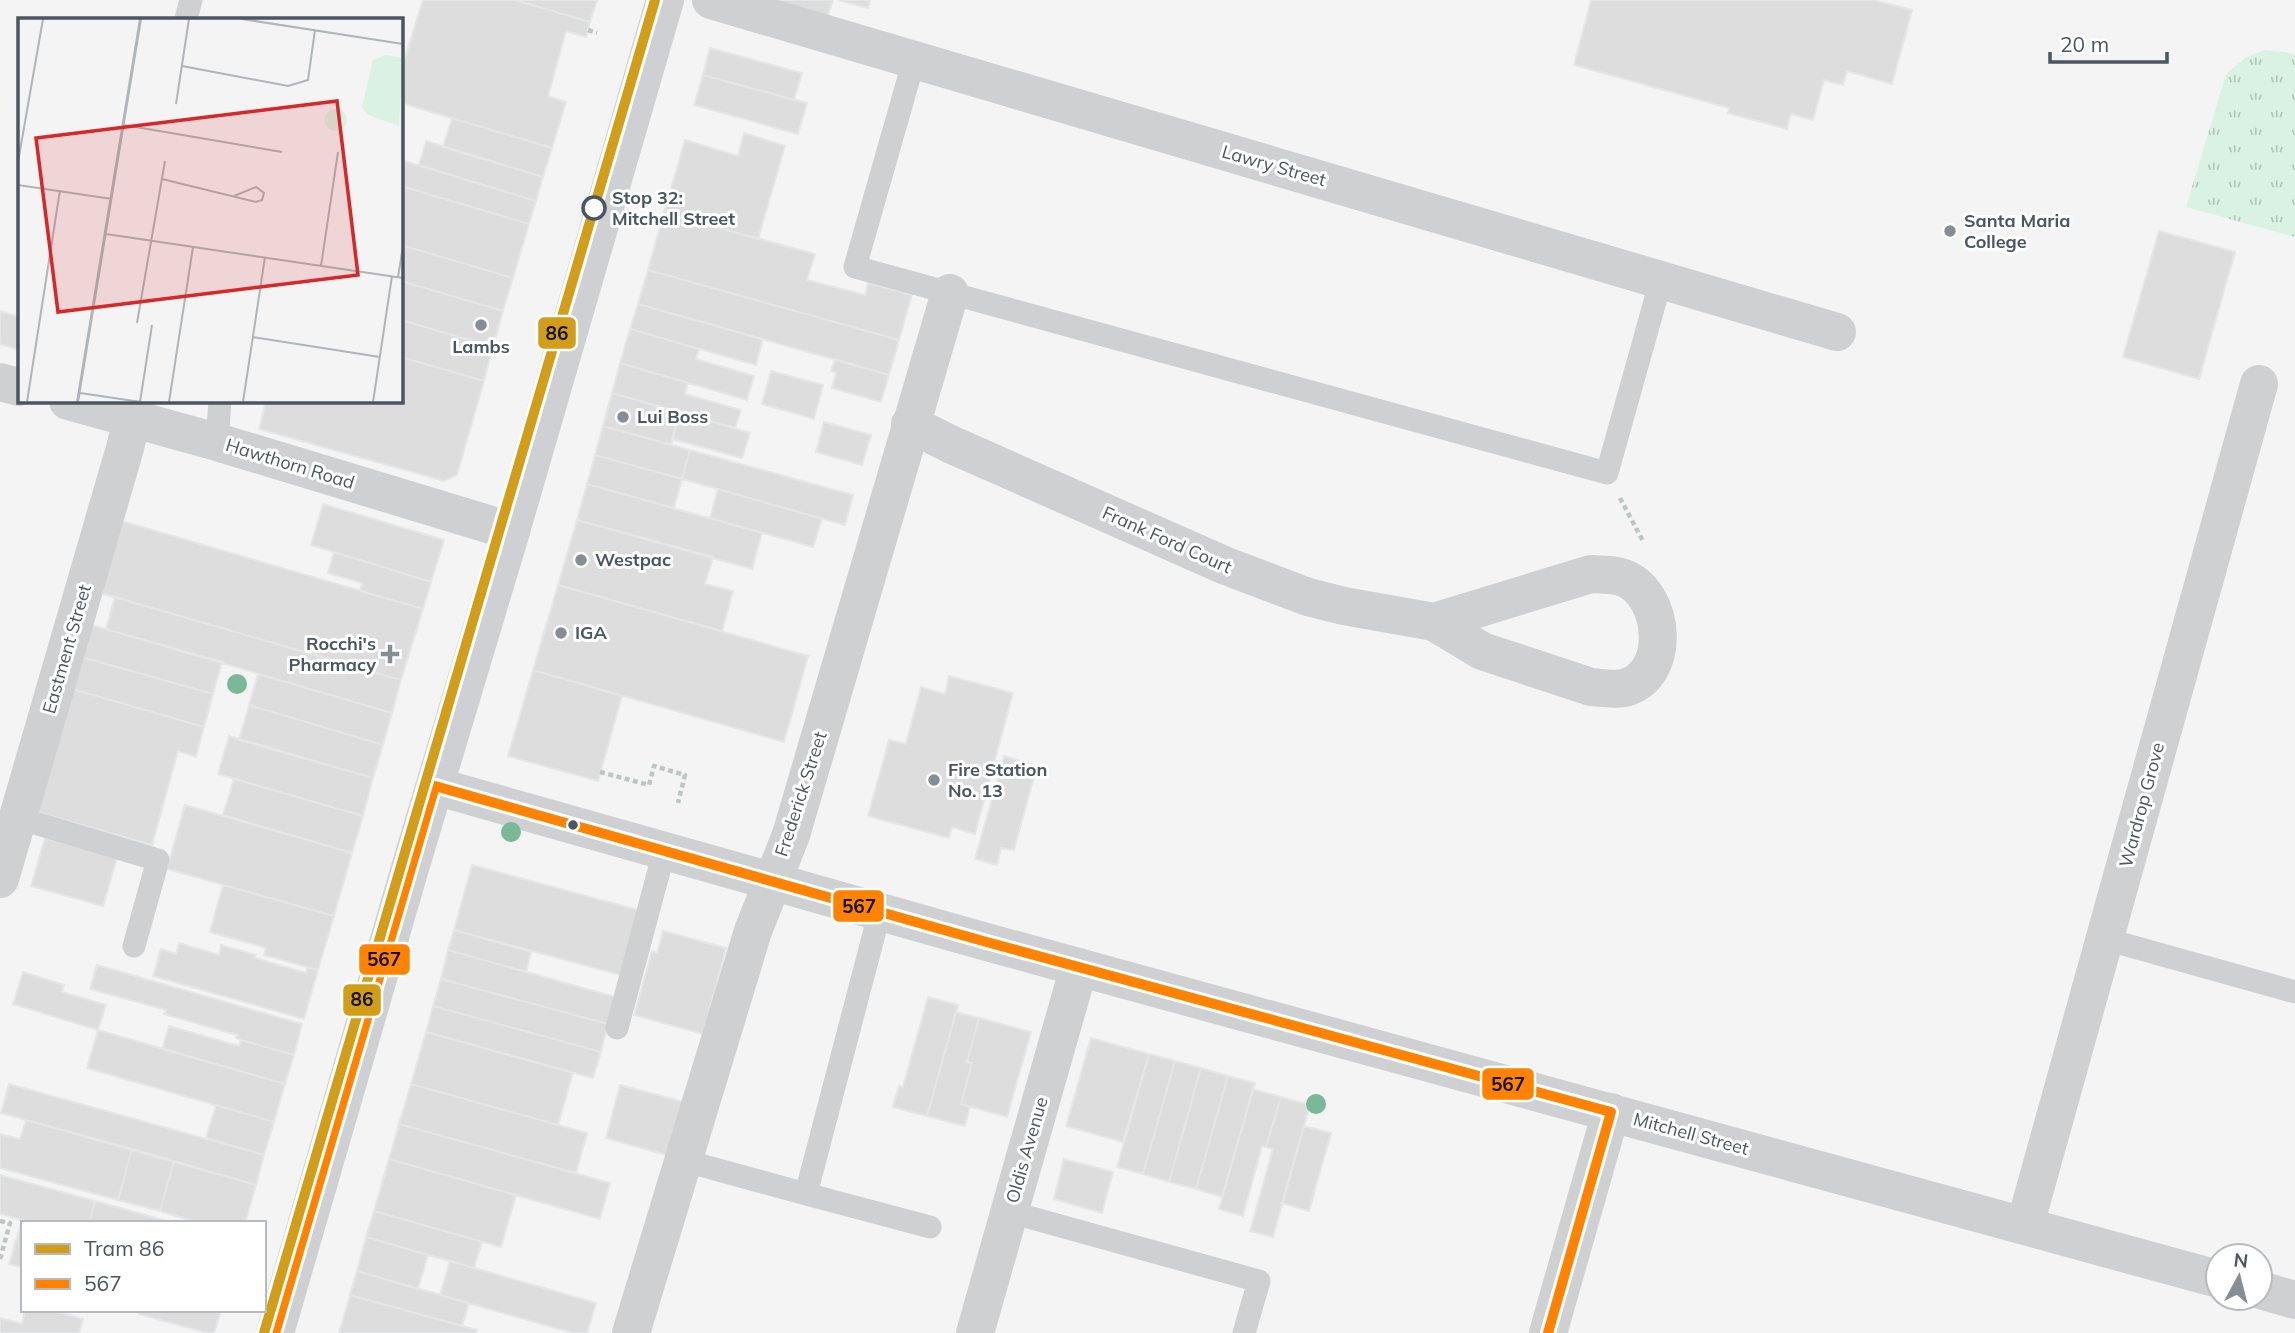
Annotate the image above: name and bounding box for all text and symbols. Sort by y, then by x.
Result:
inset map [18,18,402,402]
scale bar [2050,21,2167,65]
text: 20 m [2060,31,2109,57]
street label: Lawry Street [1219,140,1329,191]
place label: Stop 32: Mitchell Street [612,186,735,230]
marker: Stop 32: Mitchell Street [582,196,606,220]
place label: Santa Maria College [1964,209,2070,253]
marker: Santa Maria College [1942,223,1958,239]
line badge: 86 [537,316,577,350]
marker: Lambs [473,317,489,333]
text: 86 [546,321,568,345]
place label: Lambs [452,335,510,358]
place label: Lui Boss [637,405,708,428]
marker: Lui Boss [615,409,631,425]
street label: Hawthorn Road [223,433,357,494]
street label: Frank Ford Court [1099,501,1236,578]
place label: Westpac [595,548,671,571]
marker: Westpac [573,552,589,568]
street label: Eastment Street [37,582,96,716]
place label: IGA [575,621,607,644]
marker: IGA [553,625,569,641]
place label: Rocchi's Pharmacy [289,632,376,676]
marker: Rocchi's Pharmacy [382,646,398,662]
street label: Frederick Street [769,728,832,859]
street label: Wardrop Grove [2114,740,2169,870]
place label: Fire Station No. 13 [948,758,1047,802]
marker: Fire Station No. 13 [926,772,942,788]
unlabelled marker [566,818,580,832]
line badge: 567 [832,889,885,923]
text: 567 [842,894,876,918]
line badge: 567 [358,943,411,976]
text: 567 [367,947,401,971]
line badge: 86 [342,983,382,1017]
text: 86 [351,987,373,1011]
line badge: 567 [1481,1067,1535,1101]
text: 567 [1491,1072,1525,1096]
street label: Oldis Avenue [1000,1094,1053,1206]
street label: Mitchell Street [1631,1107,1751,1160]
legend [21,1221,266,1312]
text: Tram 86 [84,1235,164,1261]
north arrow [2204,1242,2274,1312]
text: N [2232,1247,2250,1273]
text: 567 [84,1270,122,1296]

